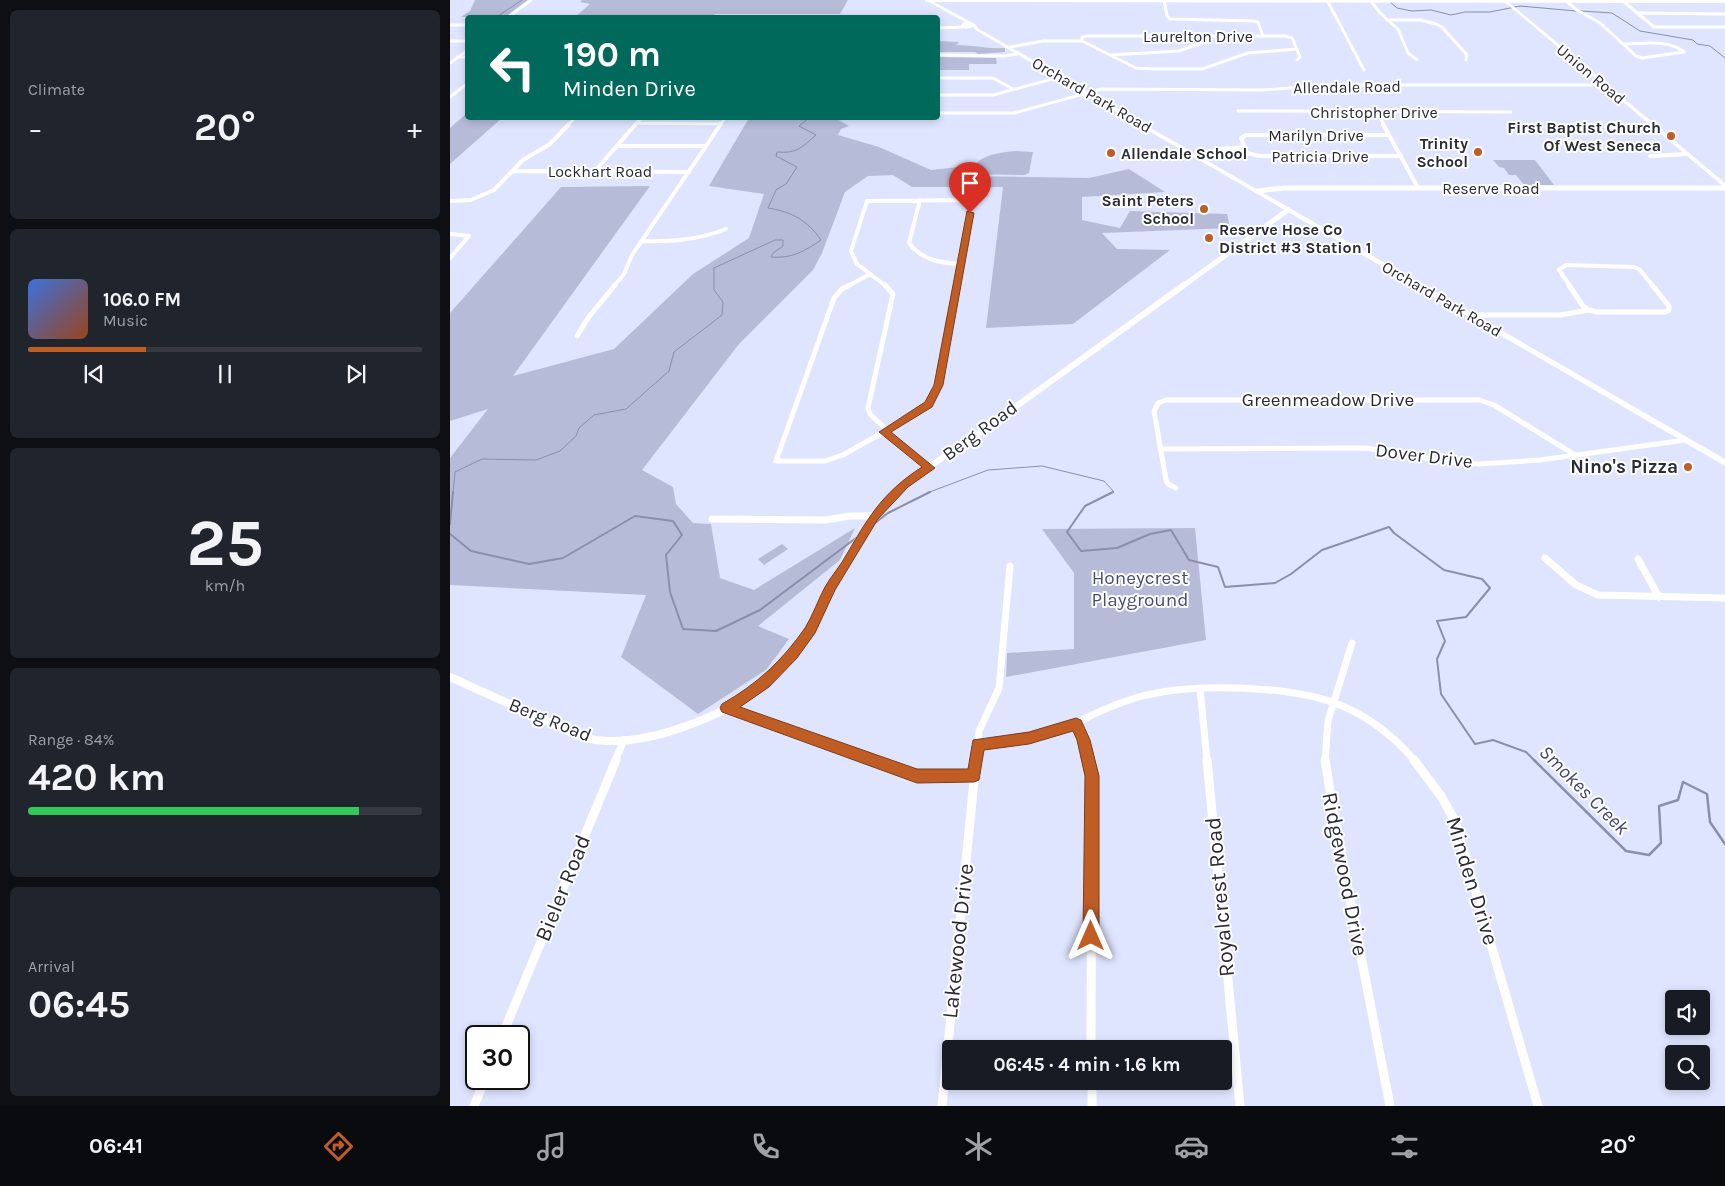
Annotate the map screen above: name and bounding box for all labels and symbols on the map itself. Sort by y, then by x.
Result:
street label: Laurelton Drive [1143,27,1253,46]
street label: Union Road [1553,40,1629,108]
street label: Orchard Park Road [1029,53,1155,137]
street label: Allendale Road [1293,77,1401,97]
street label: Christopher Drive [1310,103,1438,122]
place label: First Baptist Church Of West Seneca [1507,118,1661,155]
street label: Marilyn Drive [1268,126,1364,145]
marker: First Baptist Church Of West Seneca [1665,130,1677,142]
place label: Trinity School [1416,134,1468,171]
place label: Allendale School [1121,144,1247,163]
marker: Trinity School [1472,146,1484,158]
marker: Allendale School [1105,147,1117,159]
street label: Patricia Drive [1271,147,1369,166]
street label: Lockhart Road [548,162,652,181]
pin [949,162,991,213]
street label: Reserve Road [1442,179,1540,198]
place label: Saint Peters School [1102,191,1194,228]
marker: Saint Peters School [1198,203,1210,215]
place label: Reserve Hose Co District #3 Station 1 [1219,220,1371,257]
marker: Reserve Hose Co District #3 Station 1 [1203,232,1215,244]
street label: Orchard Park Road [1379,257,1505,341]
street label: Greenmeadow Drive [1242,389,1414,411]
street label: Berg Road [938,397,1022,465]
street label: Dover Drive [1374,439,1474,473]
place label: Nino's Pizza [1570,456,1678,478]
marker: Nino's Pizza [1682,461,1694,473]
park label: Honeycrest Playground [1091,567,1189,611]
street label: Berg Road [505,693,595,747]
water label: Smokes Creek [1534,740,1634,840]
street label: Ridgewood Drive [1316,790,1374,958]
street label: Minden Drive [1440,814,1504,948]
street label: Royalcrest Road [1200,816,1240,978]
street label: Bieler Road [530,831,596,945]
street label: Lakewood Drive [937,862,979,1020]
position arrow [1064,909,1116,961]
speed limit sign: 30 [465,1025,530,1090]

